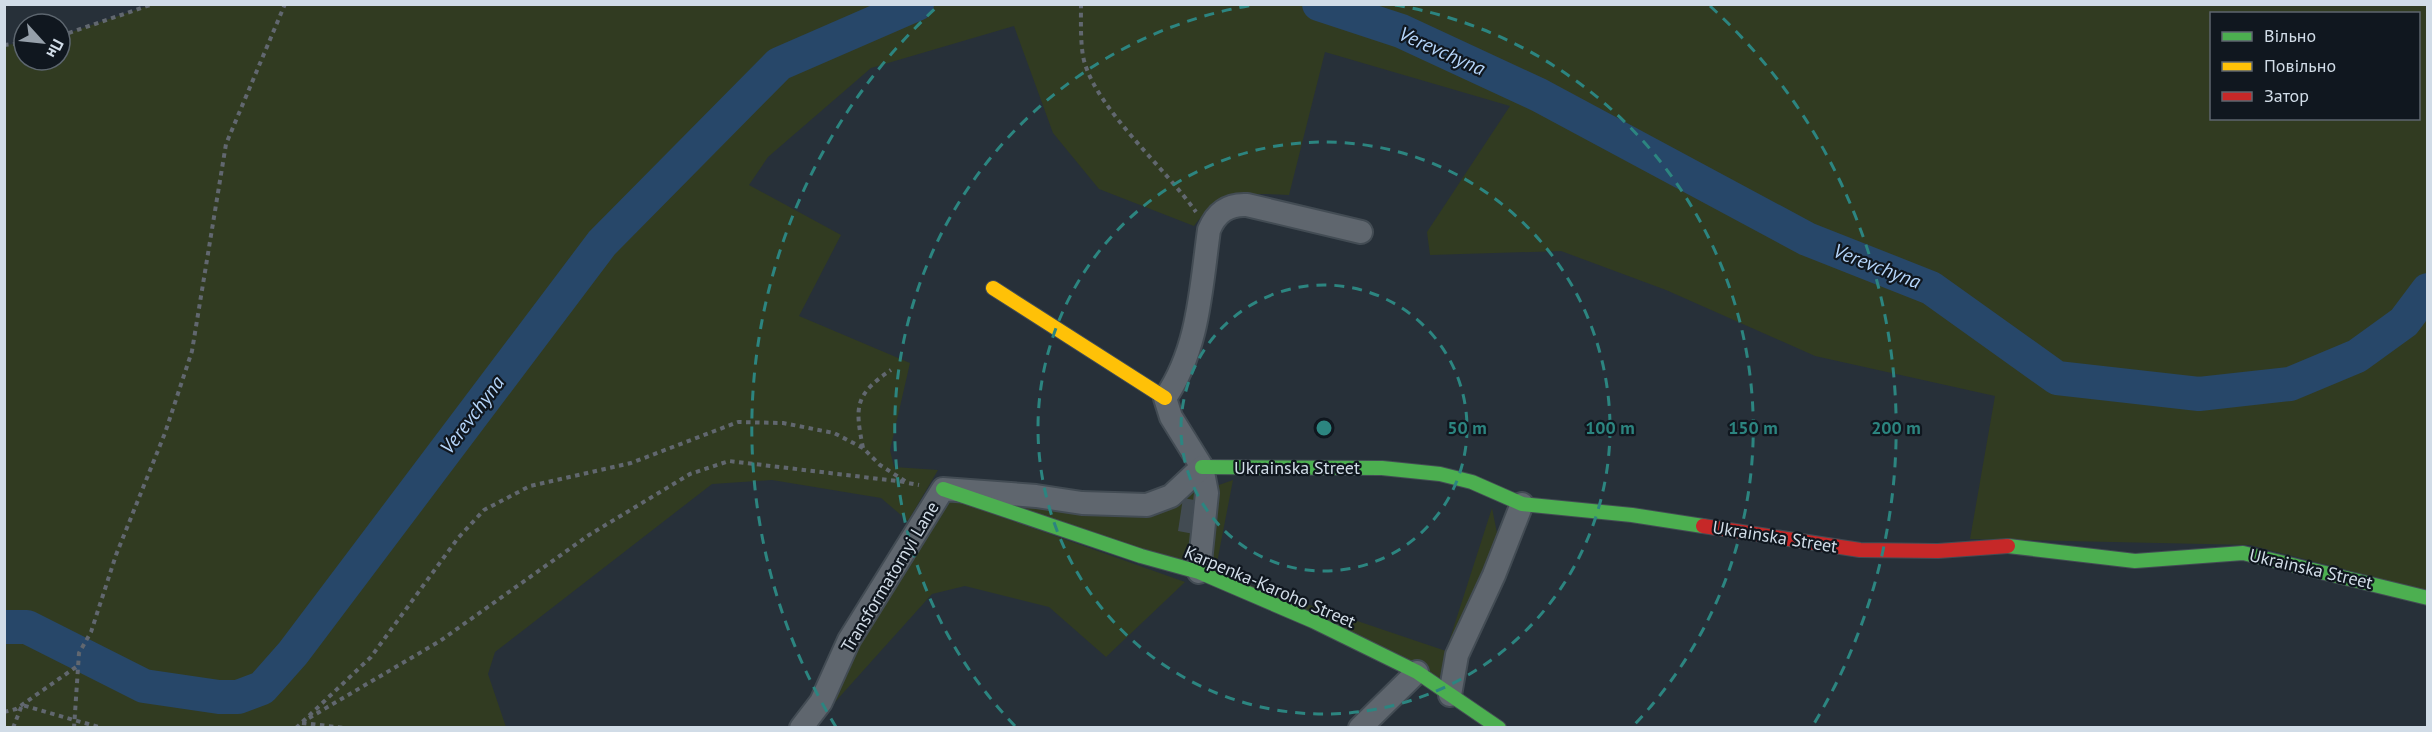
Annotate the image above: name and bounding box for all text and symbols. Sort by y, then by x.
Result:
north arrow [12,12,72,72]
legend [2210,12,2420,120]
water label: Verevchyna [1395,20,1489,82]
text: Вільно [2264,24,2316,47]
text: Пн [42,36,69,62]
text: Повільно [2264,54,2336,77]
text: Затор [2264,84,2309,107]
water label: Verevchyna [1830,237,1925,295]
water label: Verevchyna [434,370,510,459]
text: 50 m [1447,416,1487,439]
text: 100 m [1585,416,1635,439]
text: 150 m [1728,416,1778,439]
text: 200 m [1871,416,1921,439]
centre of rings [1314,418,1334,438]
street label: Ukrainska Street [1234,456,1360,479]
street label: Transformatornyi Lane [835,497,944,656]
street label: Ukrainska Street [1711,515,1839,558]
street label: Karpenka-Karoho Street [1181,540,1359,633]
street label: Ukrainska Street [2247,543,2375,594]

